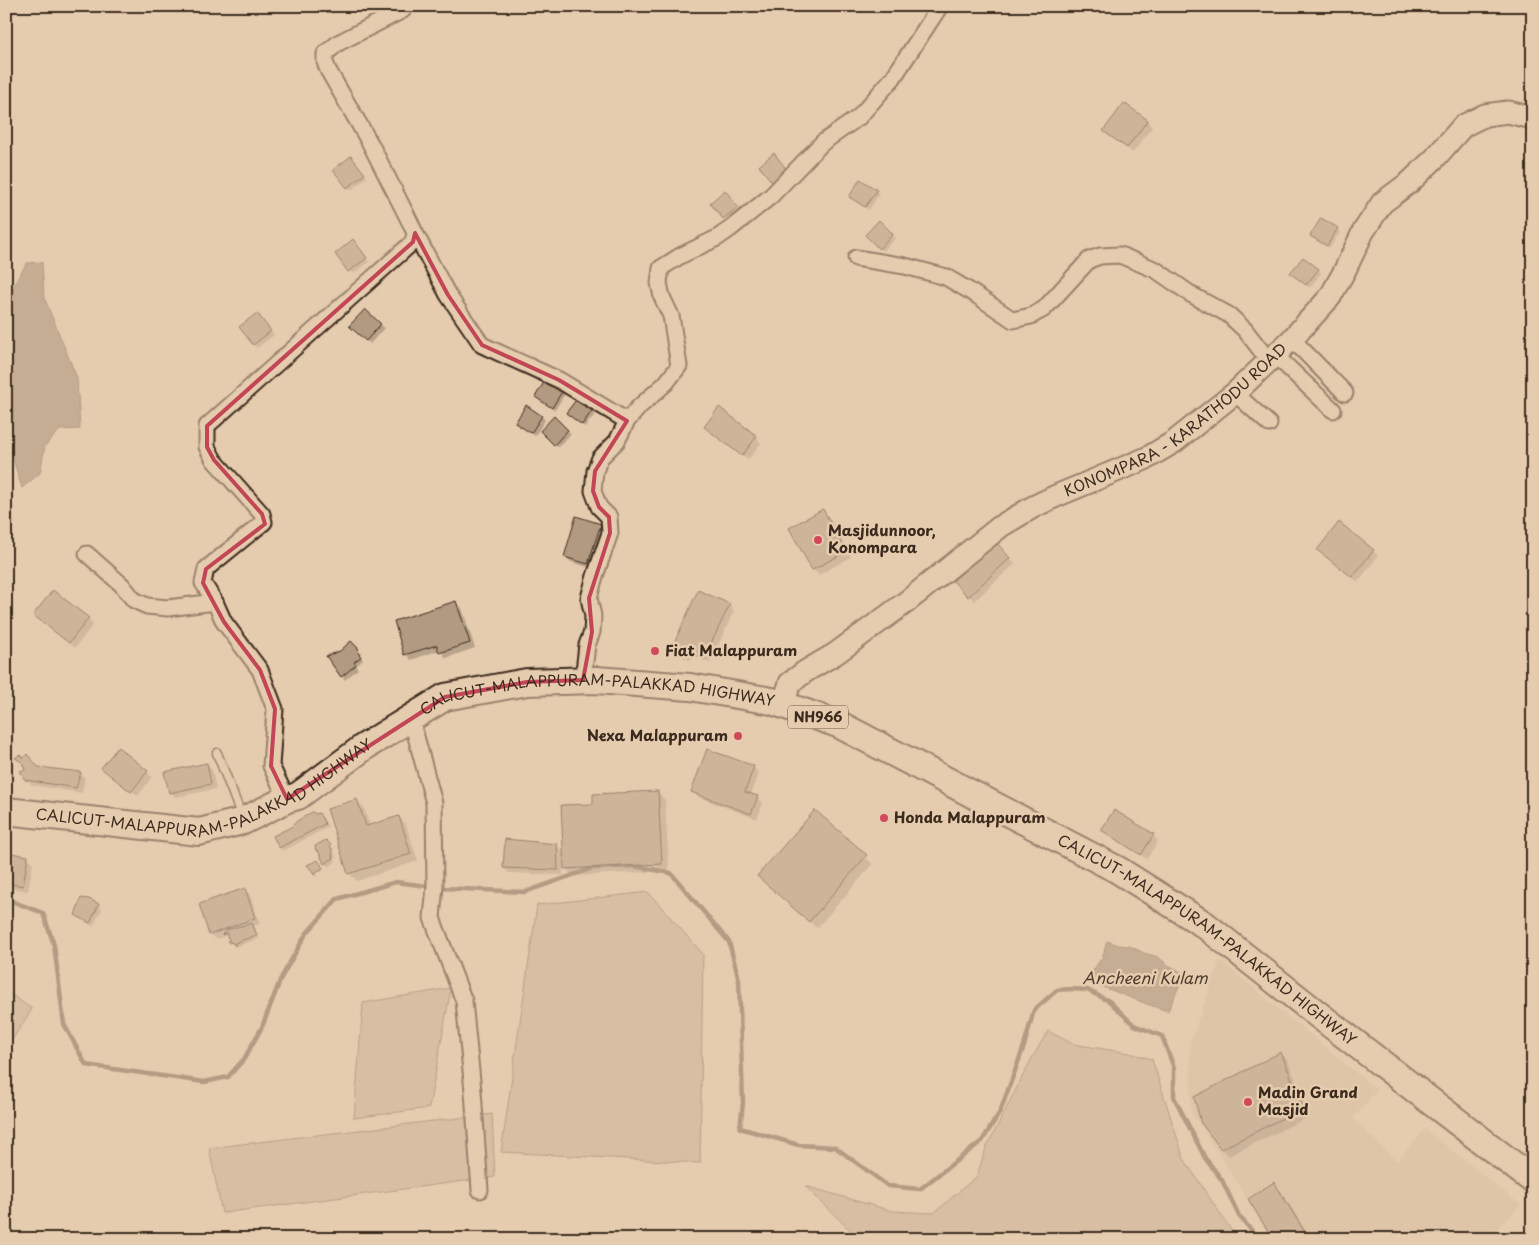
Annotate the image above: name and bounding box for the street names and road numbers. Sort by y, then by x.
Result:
street label: KONOMPARA - KARATHODU ROAD [1060,337,1291,502]
street label: CALICUT-MALAPPURAM-PALAKKAD HIGHWAY [415,667,777,720]
road number: NH966 [788,706,848,729]
street label: CALICUT-MALAPPURAM-PALAKKAD HIGHWAY [35,732,376,842]
street label: CALICUT-MALAPPURAM-PALAKKAD HIGHWAY [1054,828,1363,1051]

